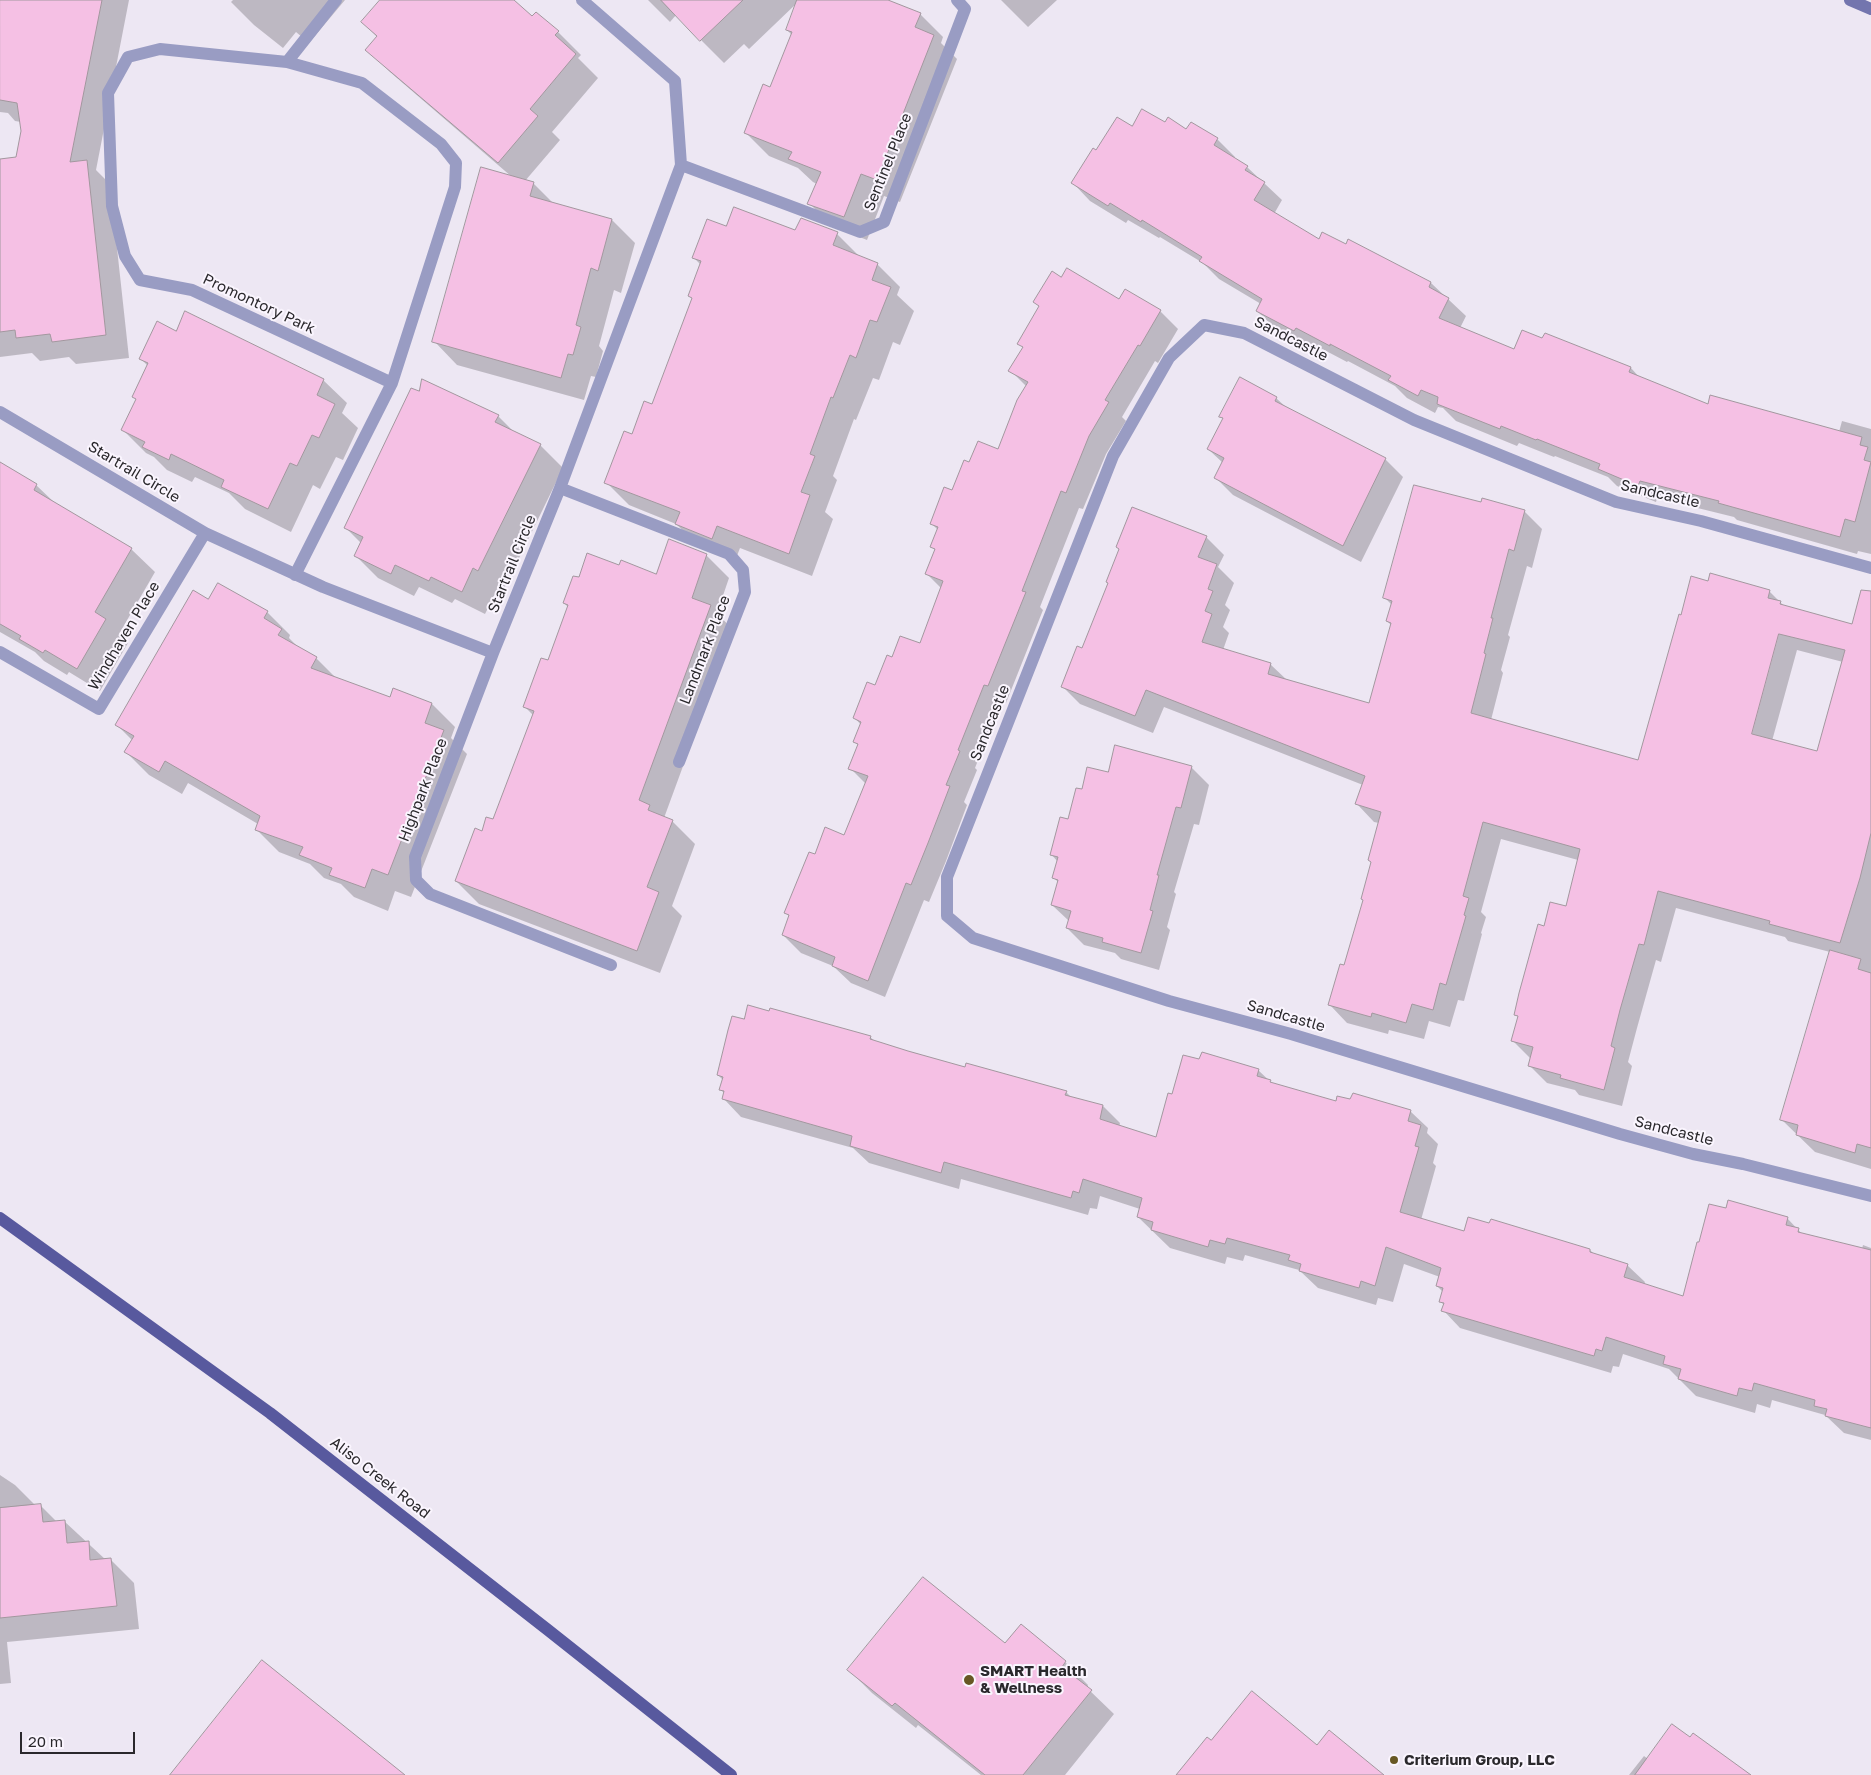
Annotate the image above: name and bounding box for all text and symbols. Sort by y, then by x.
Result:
street label: Sentinel Place [860,110,916,214]
street label: Promontory Park [200,270,318,338]
street label: Sandcastle [1251,313,1331,365]
street label: Startrail Circle [85,437,183,507]
street label: Sandcastle [1619,476,1701,512]
street label: Startrail Circle [484,512,540,616]
street label: Windhaven Place [84,578,164,694]
street label: Landmark Place [676,593,734,707]
street label: Sandcastle [967,682,1013,764]
street label: Highpark Place [395,736,451,844]
street label: Sandcastle [1245,996,1327,1036]
street label: Sandcastle [1633,1113,1715,1149]
street label: Aliso Creek Road [327,1433,433,1523]
place label: SMART Health & Wellness [980,1662,1087,1697]
marker: SMART Health & Wellness [962,1673,976,1687]
scale bar [22,1722,138,1754]
text: 20 m [28,1732,63,1750]
place label: Criterium Group, LLC [1404,1751,1555,1769]
marker: Criterium Group, LLC [1388,1754,1400,1766]

